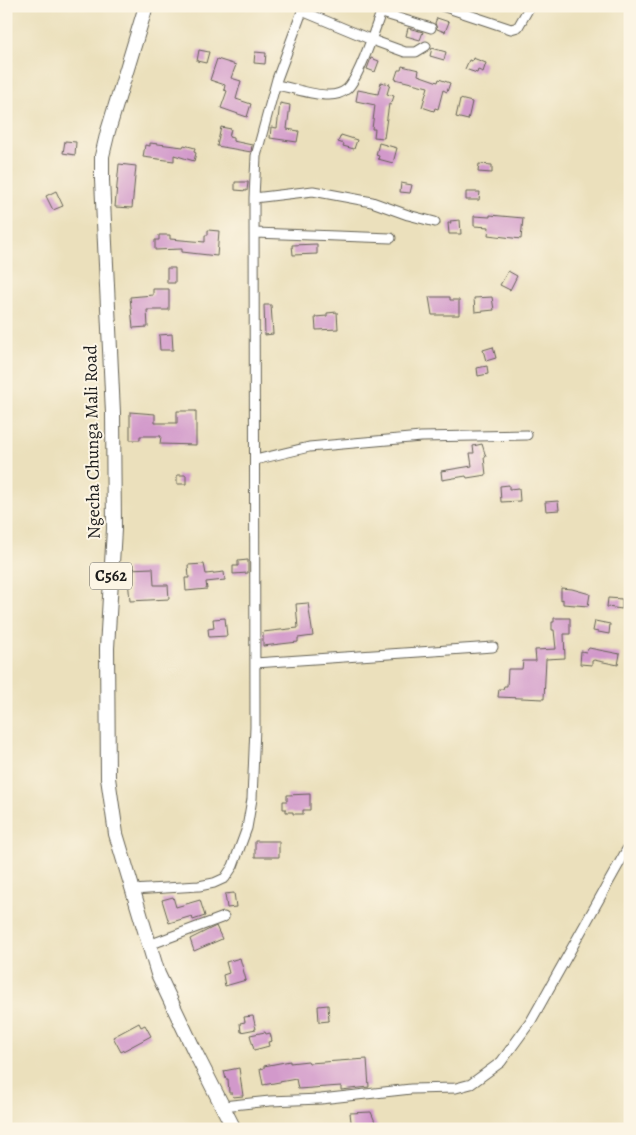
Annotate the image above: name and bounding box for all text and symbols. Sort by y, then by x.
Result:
street label: Ngecha Chunga Mali Road [78,344,106,539]
road number: C562 [90,562,132,590]

